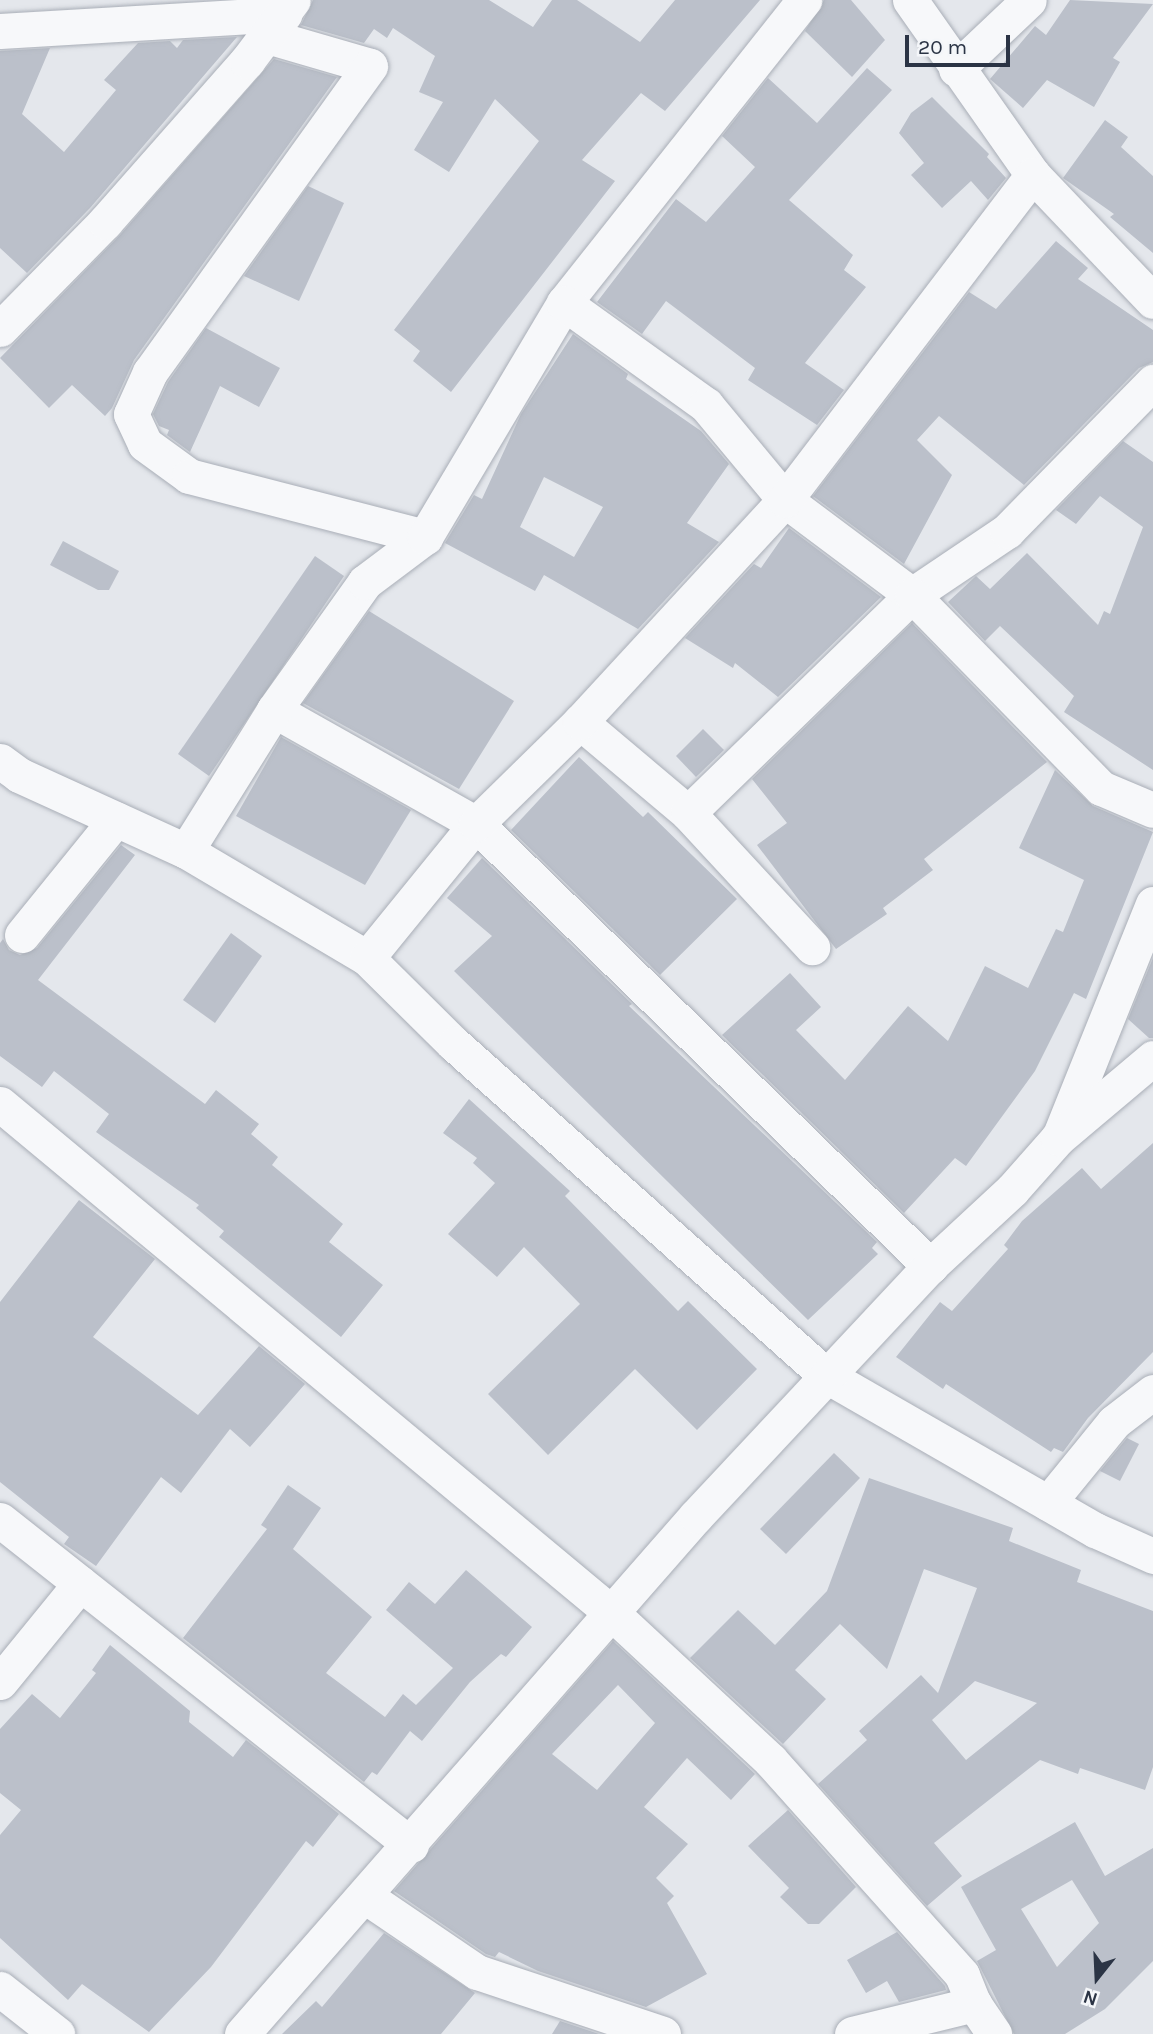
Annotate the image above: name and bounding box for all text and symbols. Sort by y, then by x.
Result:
scale bar [908,21,1013,65]
text: 20 m [918,35,967,59]
north arrow [1062,1943,1132,2013]
text: N [1081,1985,1100,2011]

